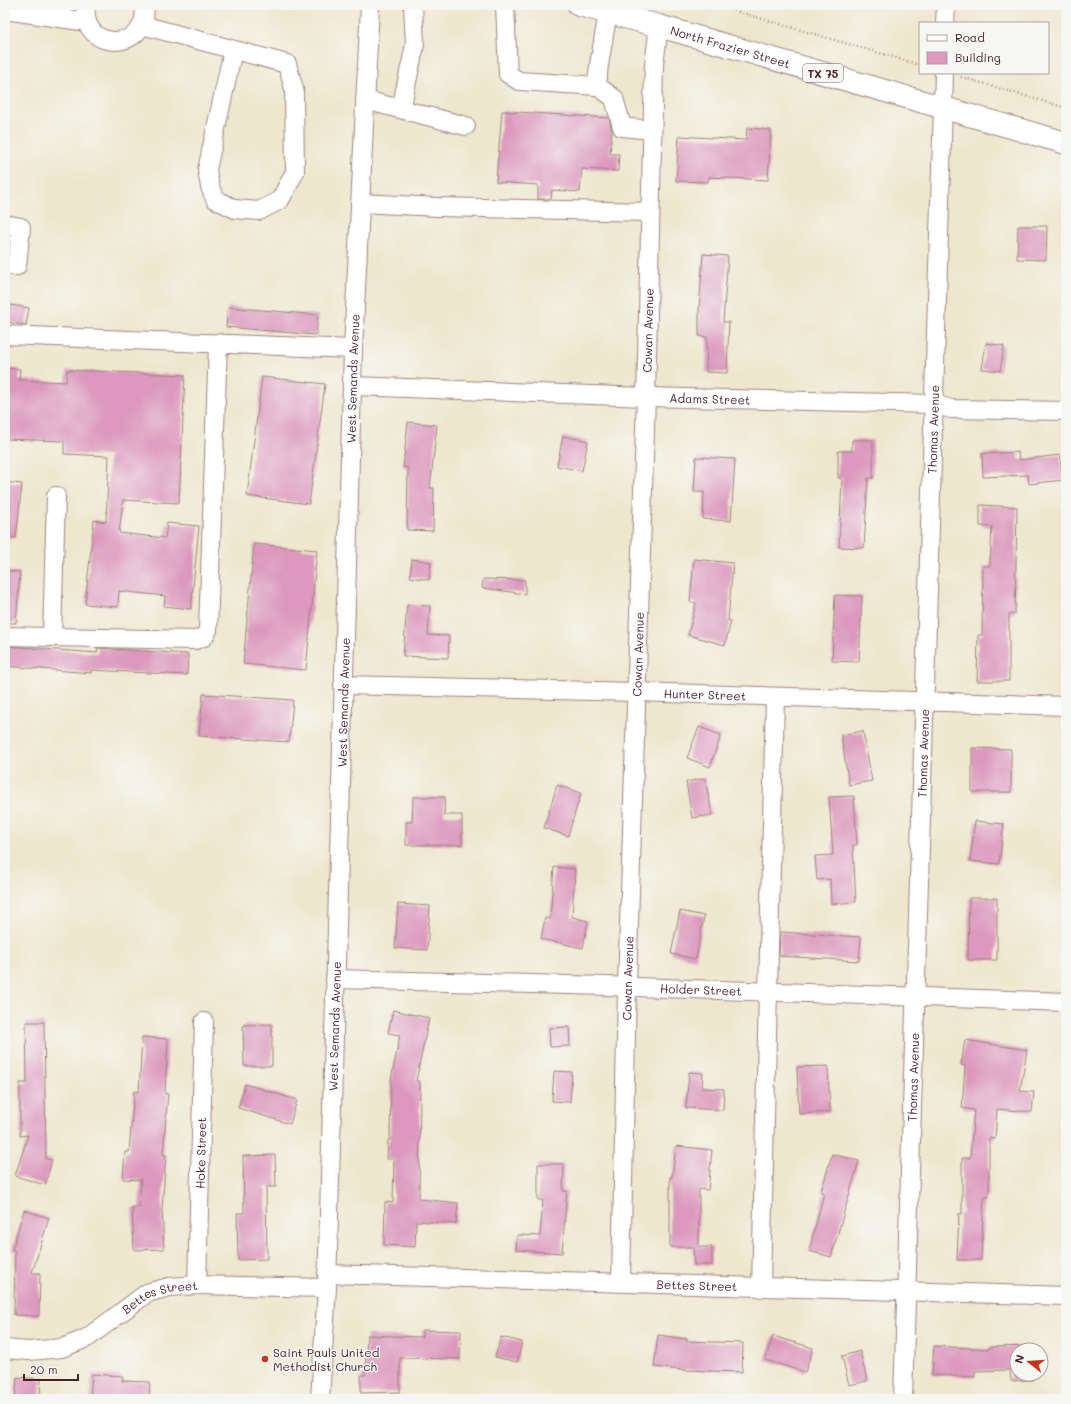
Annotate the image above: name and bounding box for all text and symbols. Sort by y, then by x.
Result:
street label: North Frazier Street [669,22,792,71]
legend [919,22,1049,74]
text: Road [955,29,985,45]
text: Building [955,49,1001,65]
road number: TX 75 [803,64,843,82]
street label: Cowan Avenue [639,288,657,373]
street label: West Semands Avenue [342,313,363,444]
street label: Thomas Avenue [924,385,942,474]
street label: Adams Street [669,390,750,408]
street label: Cowan Avenue [628,612,647,697]
street label: West Semands Avenue [333,637,353,768]
street label: Hunter Street [663,685,746,704]
street label: Thomas Avenue [914,709,932,798]
street label: Cowan Avenue [618,936,637,1021]
street label: West Semands Avenue [324,961,344,1091]
street label: Holder Street [660,980,742,999]
street label: Thomas Avenue [904,1032,922,1122]
street label: Hoke Street [192,1117,209,1189]
street label: Bettes Street [656,1276,737,1294]
street label: Bettes Street [119,1277,198,1317]
north arrow [1009,1342,1049,1382]
place label: Saint Pauls United Methodist Church [273,1344,380,1374]
text: N [1011,1353,1027,1365]
marker: Saint Pauls United Methodist Church [260,1354,270,1364]
scale bar [24,1356,78,1382]
text: 20 m [30,1361,58,1377]

